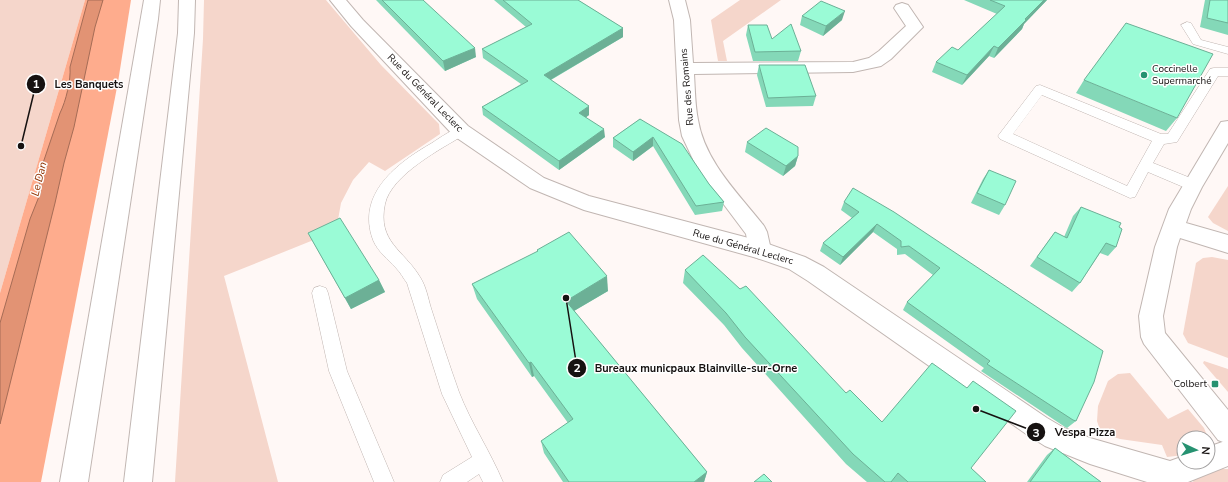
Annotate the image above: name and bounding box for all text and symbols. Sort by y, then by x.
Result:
street label: Rue des Romains [677,48,697,126]
street label: Rue du Général Leclerc [384,51,466,135]
place label: Coccinelle Supermarché [1152,62,1212,88]
marker: Coccinelle Supermarché [1139,70,1149,80]
callout: Les Banquets [26,72,131,95]
text: 1 [32,76,40,92]
text: Les Banquets [55,77,123,92]
water label: Le Dan [28,160,50,198]
street label: Rue du Général Leclerc [691,226,795,268]
callout: Bureaux municpaux Blainville-sur-Orne [567,357,805,380]
text: 2 [573,360,581,376]
text: Bureaux municpaux Blainville-sur-Orne [595,361,797,376]
place label: Colbert [1174,377,1207,391]
marker: Colbert [1210,379,1220,389]
callout: Vespa Pizza [1026,421,1123,444]
text: 3 [1032,425,1040,441]
text: Vespa Pizza [1054,425,1115,440]
north arrow [1176,430,1216,470]
text: N [1198,446,1213,455]

